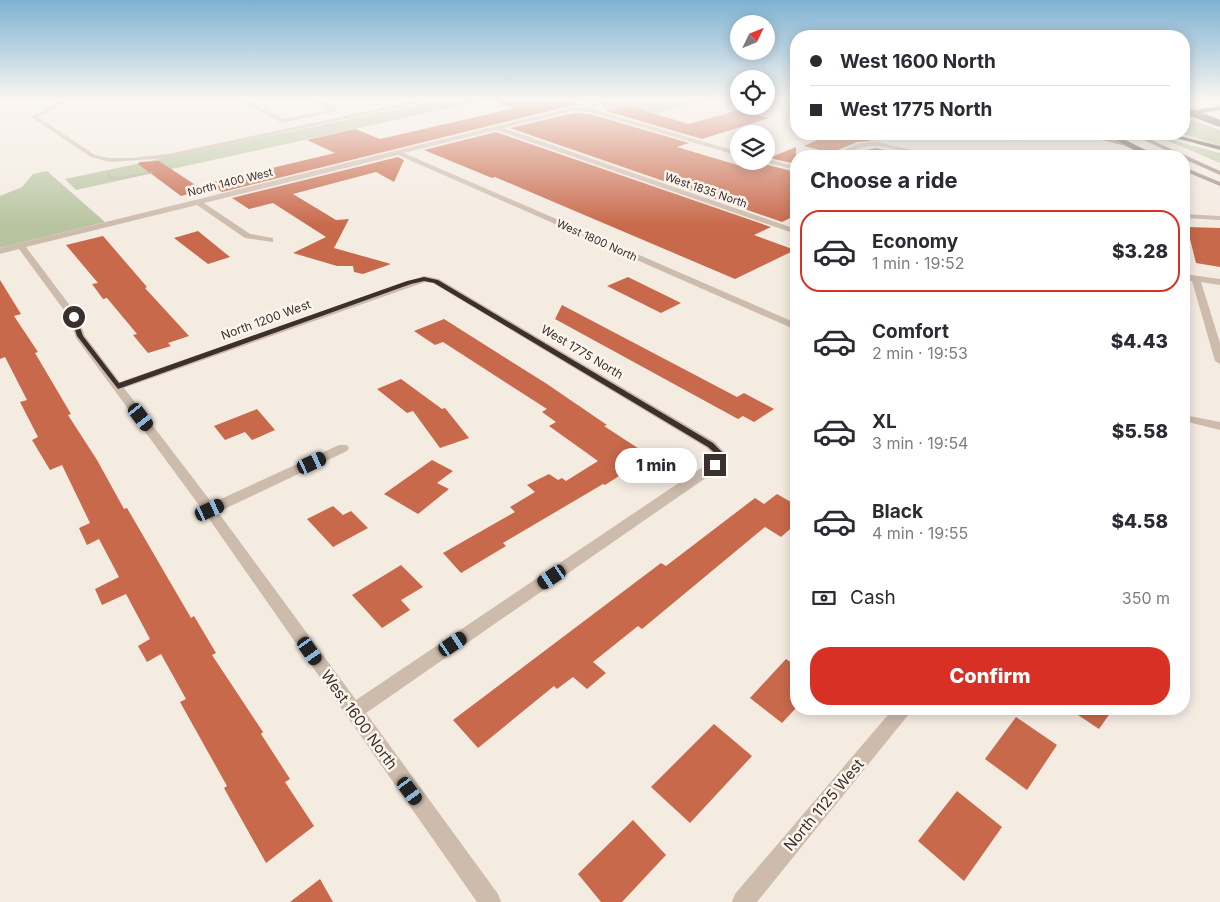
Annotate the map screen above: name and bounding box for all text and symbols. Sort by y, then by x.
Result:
north arrow [730,15,775,60]
map controls [730,15,775,170]
text: West 1600 North [840,50,996,73]
button: locate [730,70,775,115]
text: West 1775 North [840,98,992,121]
button: layers [730,125,775,170]
street label: North 1400 West [186,165,274,199]
text: Choose a ride [810,167,958,193]
street label: West 1835 North [663,169,749,211]
street label: West 1800 North [555,216,639,264]
icon: car [812,229,857,274]
text: Economy [872,230,958,253]
text: $3.28 [1112,240,1168,263]
text: 1 min · 19:52 [872,253,964,273]
street label: North 1200 West [219,296,313,343]
route start [63,306,85,328]
icon: car [812,319,857,364]
text: Comfort [872,320,949,343]
street label: West 1775 North [539,321,626,382]
text: $4.43 [1111,330,1168,353]
text: 2 min · 19:53 [872,343,968,363]
car [125,401,156,433]
icon: car [812,409,857,454]
text: XL [872,410,897,433]
text: $5.58 [1112,420,1168,443]
text: 3 min · 19:54 [872,433,968,453]
callout: 1 min [615,448,698,482]
car [295,450,328,476]
route end [704,454,726,476]
text: 1 min [636,455,676,475]
car [193,497,226,523]
icon: car [812,499,857,544]
text: Black [872,500,923,523]
text: $4.58 [1111,510,1168,533]
text: 4 min · 19:55 [872,523,968,543]
car [535,562,568,592]
icon: cash [810,584,838,612]
text: Cash [850,586,896,609]
text: 350 m [1122,588,1170,608]
car [436,629,469,659]
car [295,634,324,668]
button: Confirm [810,647,1170,705]
street label: West 1600 North [317,666,402,773]
street label: North 1125 West [780,755,868,855]
car [395,774,424,808]

